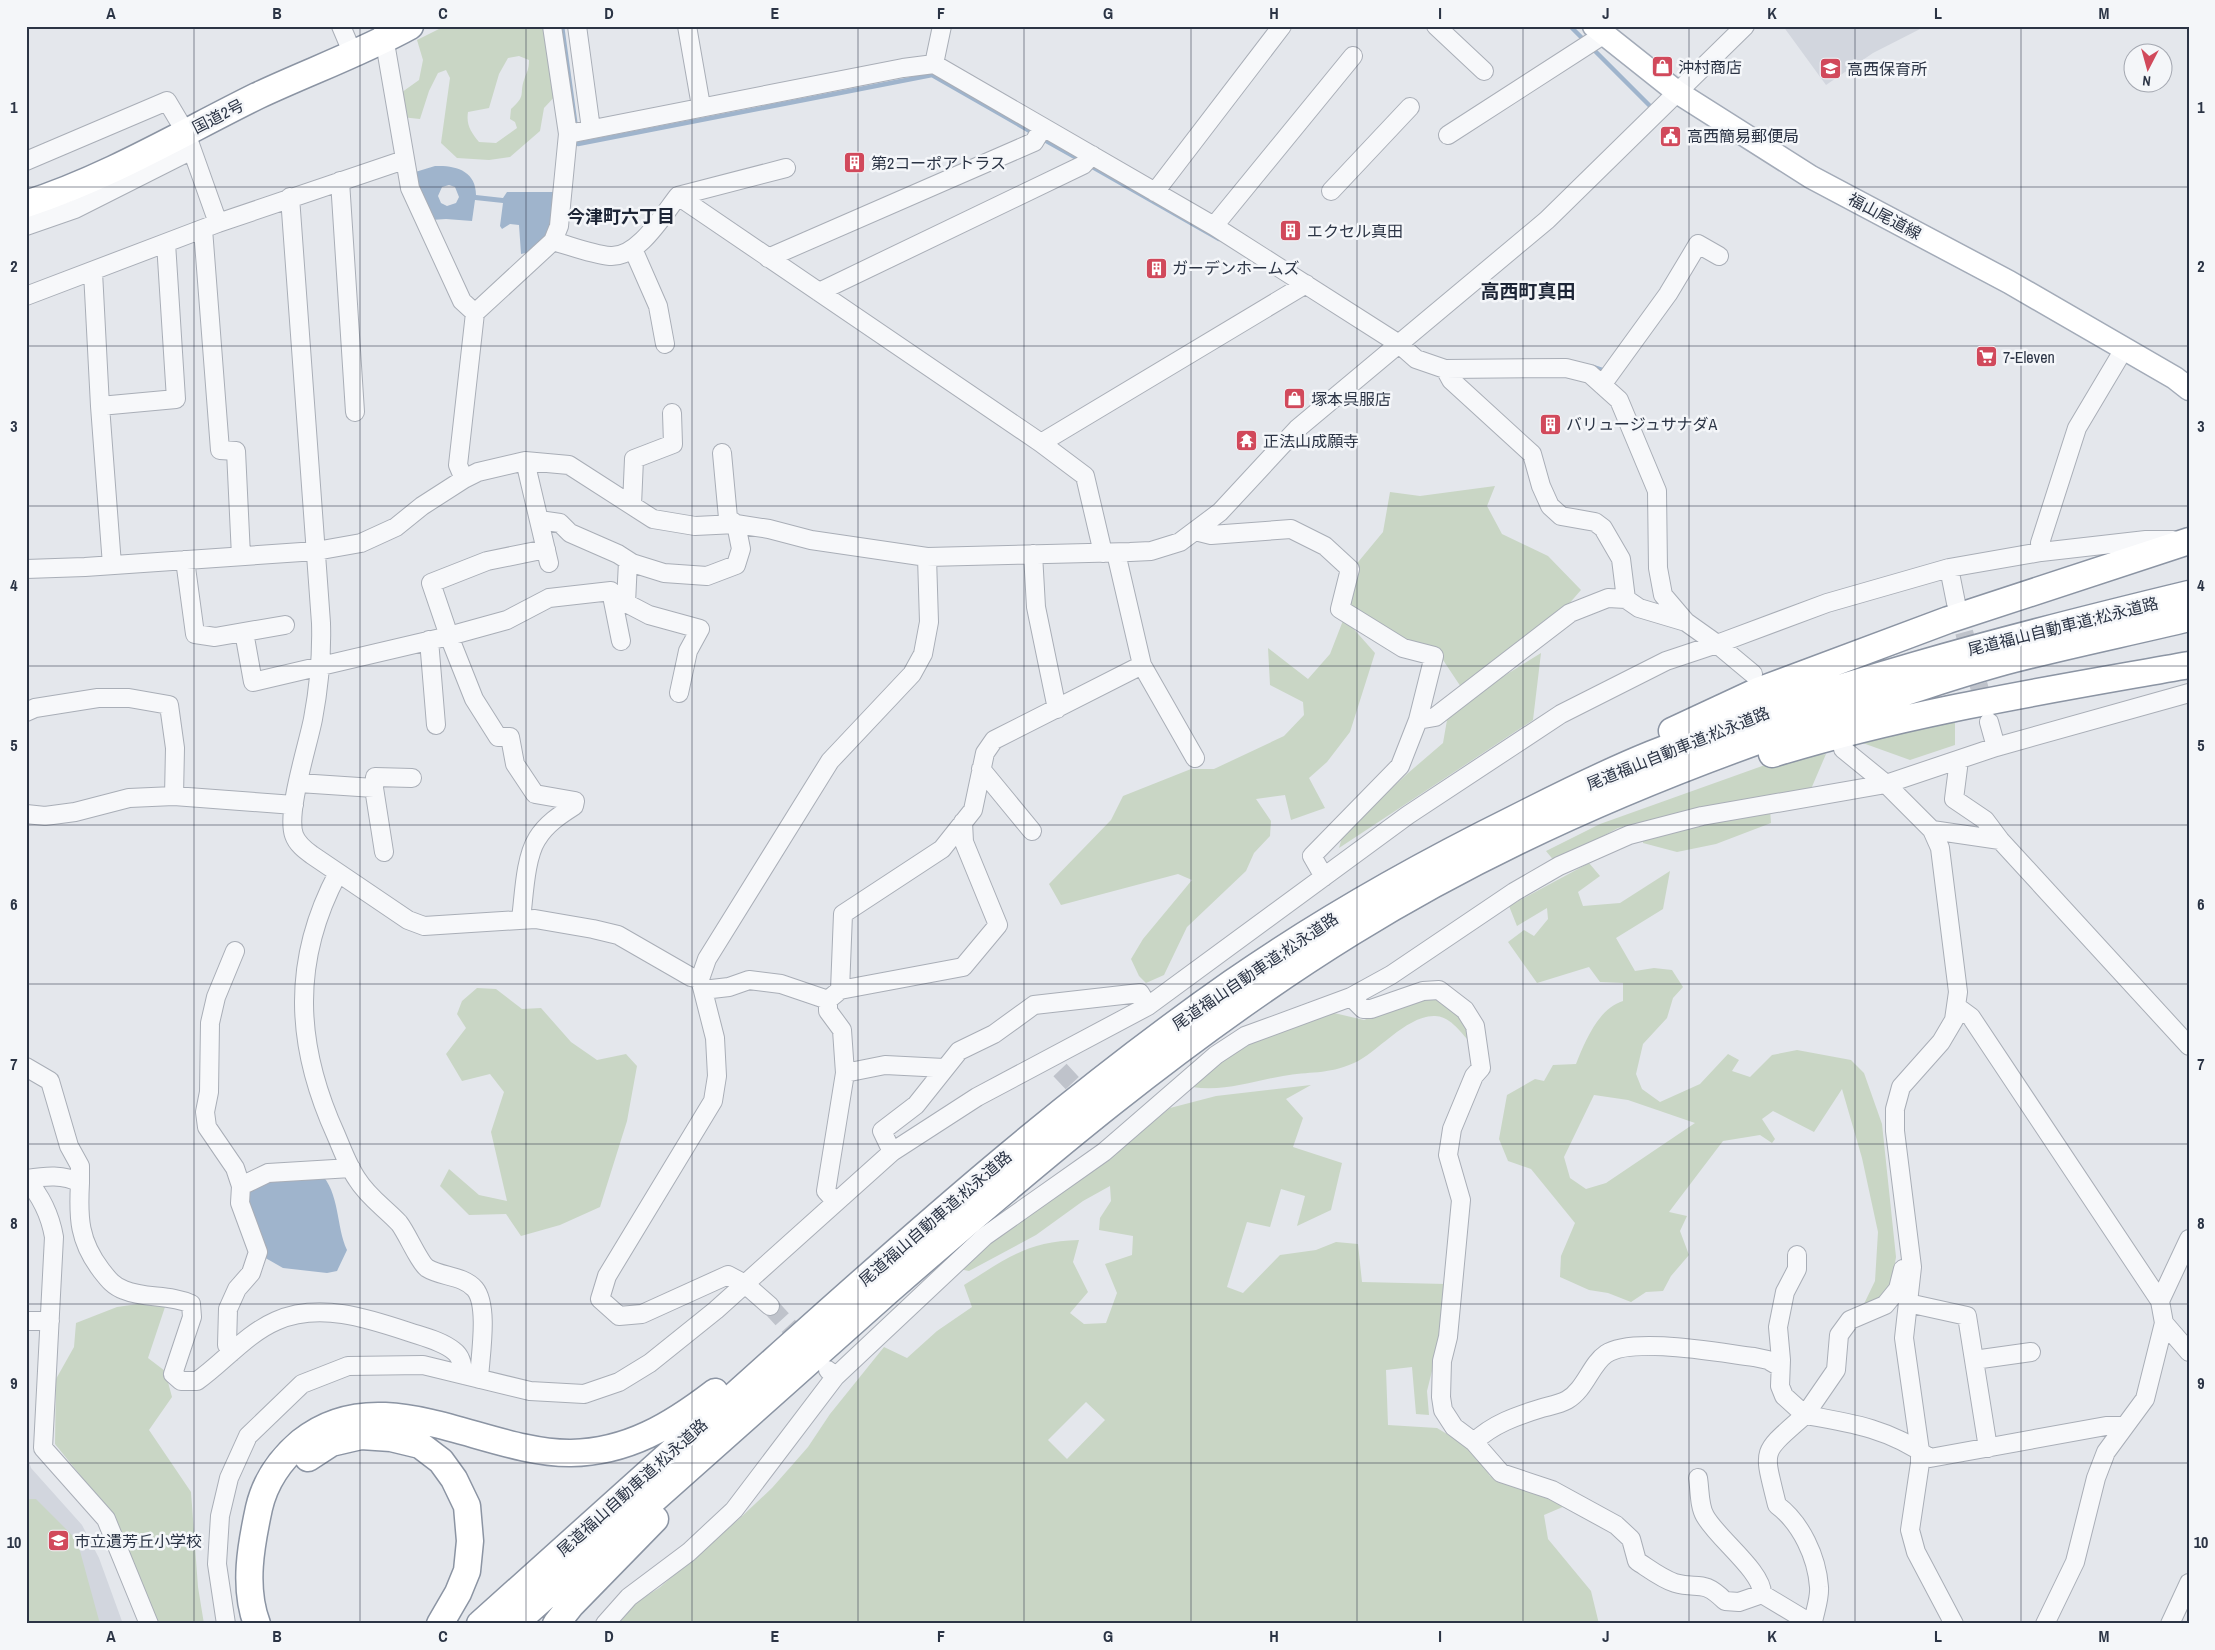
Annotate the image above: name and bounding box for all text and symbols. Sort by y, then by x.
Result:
text: A [106,2,116,24]
text: B [272,2,282,24]
text: C [438,2,448,24]
text: D [604,2,614,24]
text: E [771,2,780,24]
text: F [937,2,945,24]
text: G [1103,2,1113,24]
text: H [1269,2,1279,24]
text: I [1438,2,1442,24]
text: J [1602,2,1610,24]
text: K [1767,2,1777,24]
text: L [1934,2,1942,24]
text: M [2099,2,2110,24]
north arrow [2122,42,2172,92]
shop icon: 沖村商店 [1650,55,1674,79]
place label: 沖村商店 [1678,56,1742,78]
school or university icon: 高西保育所 [1819,57,1843,81]
place label: 高西保育所 [1847,58,1927,80]
text: N [2142,72,2152,90]
street label: 国道2号 [188,94,248,138]
text: 1 [10,96,18,118]
text: 1 [2197,96,2205,118]
public building icon: 高西簡易郵便局 [1659,124,1683,148]
place label: 高西簡易郵便局 [1687,125,1799,147]
building icon: 第2コーポアトラス [843,151,867,175]
place label: 第2コーポアトラス [871,152,1006,174]
street label: 福山尾道線 [1845,188,1925,244]
district label: 今津町六丁目 [567,204,675,229]
building icon: エクセル真田 [1279,219,1303,243]
place label: エクセル真田 [1307,220,1403,242]
text: 2 [10,255,18,277]
text: 2 [2197,255,2205,277]
building icon: ガーデンホームズ [1144,256,1168,280]
place label: ガーデンホームズ [1172,257,1300,279]
district label: 高西町真田 [1480,278,1576,304]
supermarket icon: 7-Eleven [1975,345,1999,369]
place label: 7-Eleven [2003,346,2055,368]
shop icon: 塚本呉服店 [1283,387,1307,411]
place label: 塚本呉服店 [1311,388,1391,410]
building icon: バリュージュサナダA [1538,412,1562,436]
place label: バリュージュサナダA [1566,413,1718,435]
text: 3 [10,415,18,437]
text: 3 [2197,415,2205,437]
temple icon: 正法山成願寺 [1235,429,1259,453]
place label: 正法山成願寺 [1263,430,1359,452]
text: 4 [10,574,18,596]
text: 4 [2197,574,2205,596]
street label: 尾道福山自動車道;松永道路 [1965,592,2161,660]
street label: 尾道福山自動車道;松永道路 [1583,701,1773,795]
text: 5 [10,734,18,756]
text: 5 [2197,734,2205,756]
text: 6 [10,893,18,915]
text: 6 [2197,893,2205,915]
street label: 尾道福山自動車道;松永道路 [1168,907,1342,1035]
text: 7 [10,1053,18,1075]
text: 7 [2197,1053,2205,1075]
street label: 尾道福山自動車道;松永道路 [854,1146,1016,1290]
text: 8 [10,1212,18,1234]
text: 8 [2197,1212,2205,1234]
text: 9 [10,1372,18,1394]
text: 9 [2197,1372,2205,1394]
street label: 尾道福山自動車道;松永道路 [552,1413,712,1561]
school or university icon: 市立遺芳丘小学校 [46,1529,70,1553]
place label: 市立遺芳丘小学校 [74,1530,202,1552]
text: 10 [7,1531,21,1553]
text: 10 [2194,1531,2208,1553]
text: A [106,1625,116,1647]
text: B [272,1625,282,1647]
text: C [438,1625,448,1647]
text: D [604,1625,614,1647]
text: E [771,1625,780,1647]
text: F [937,1625,945,1647]
text: G [1103,1625,1113,1647]
text: H [1269,1625,1279,1647]
text: I [1438,1625,1442,1647]
text: J [1602,1625,1610,1647]
text: K [1767,1625,1777,1647]
text: L [1934,1625,1942,1647]
text: M [2099,1625,2110,1647]

